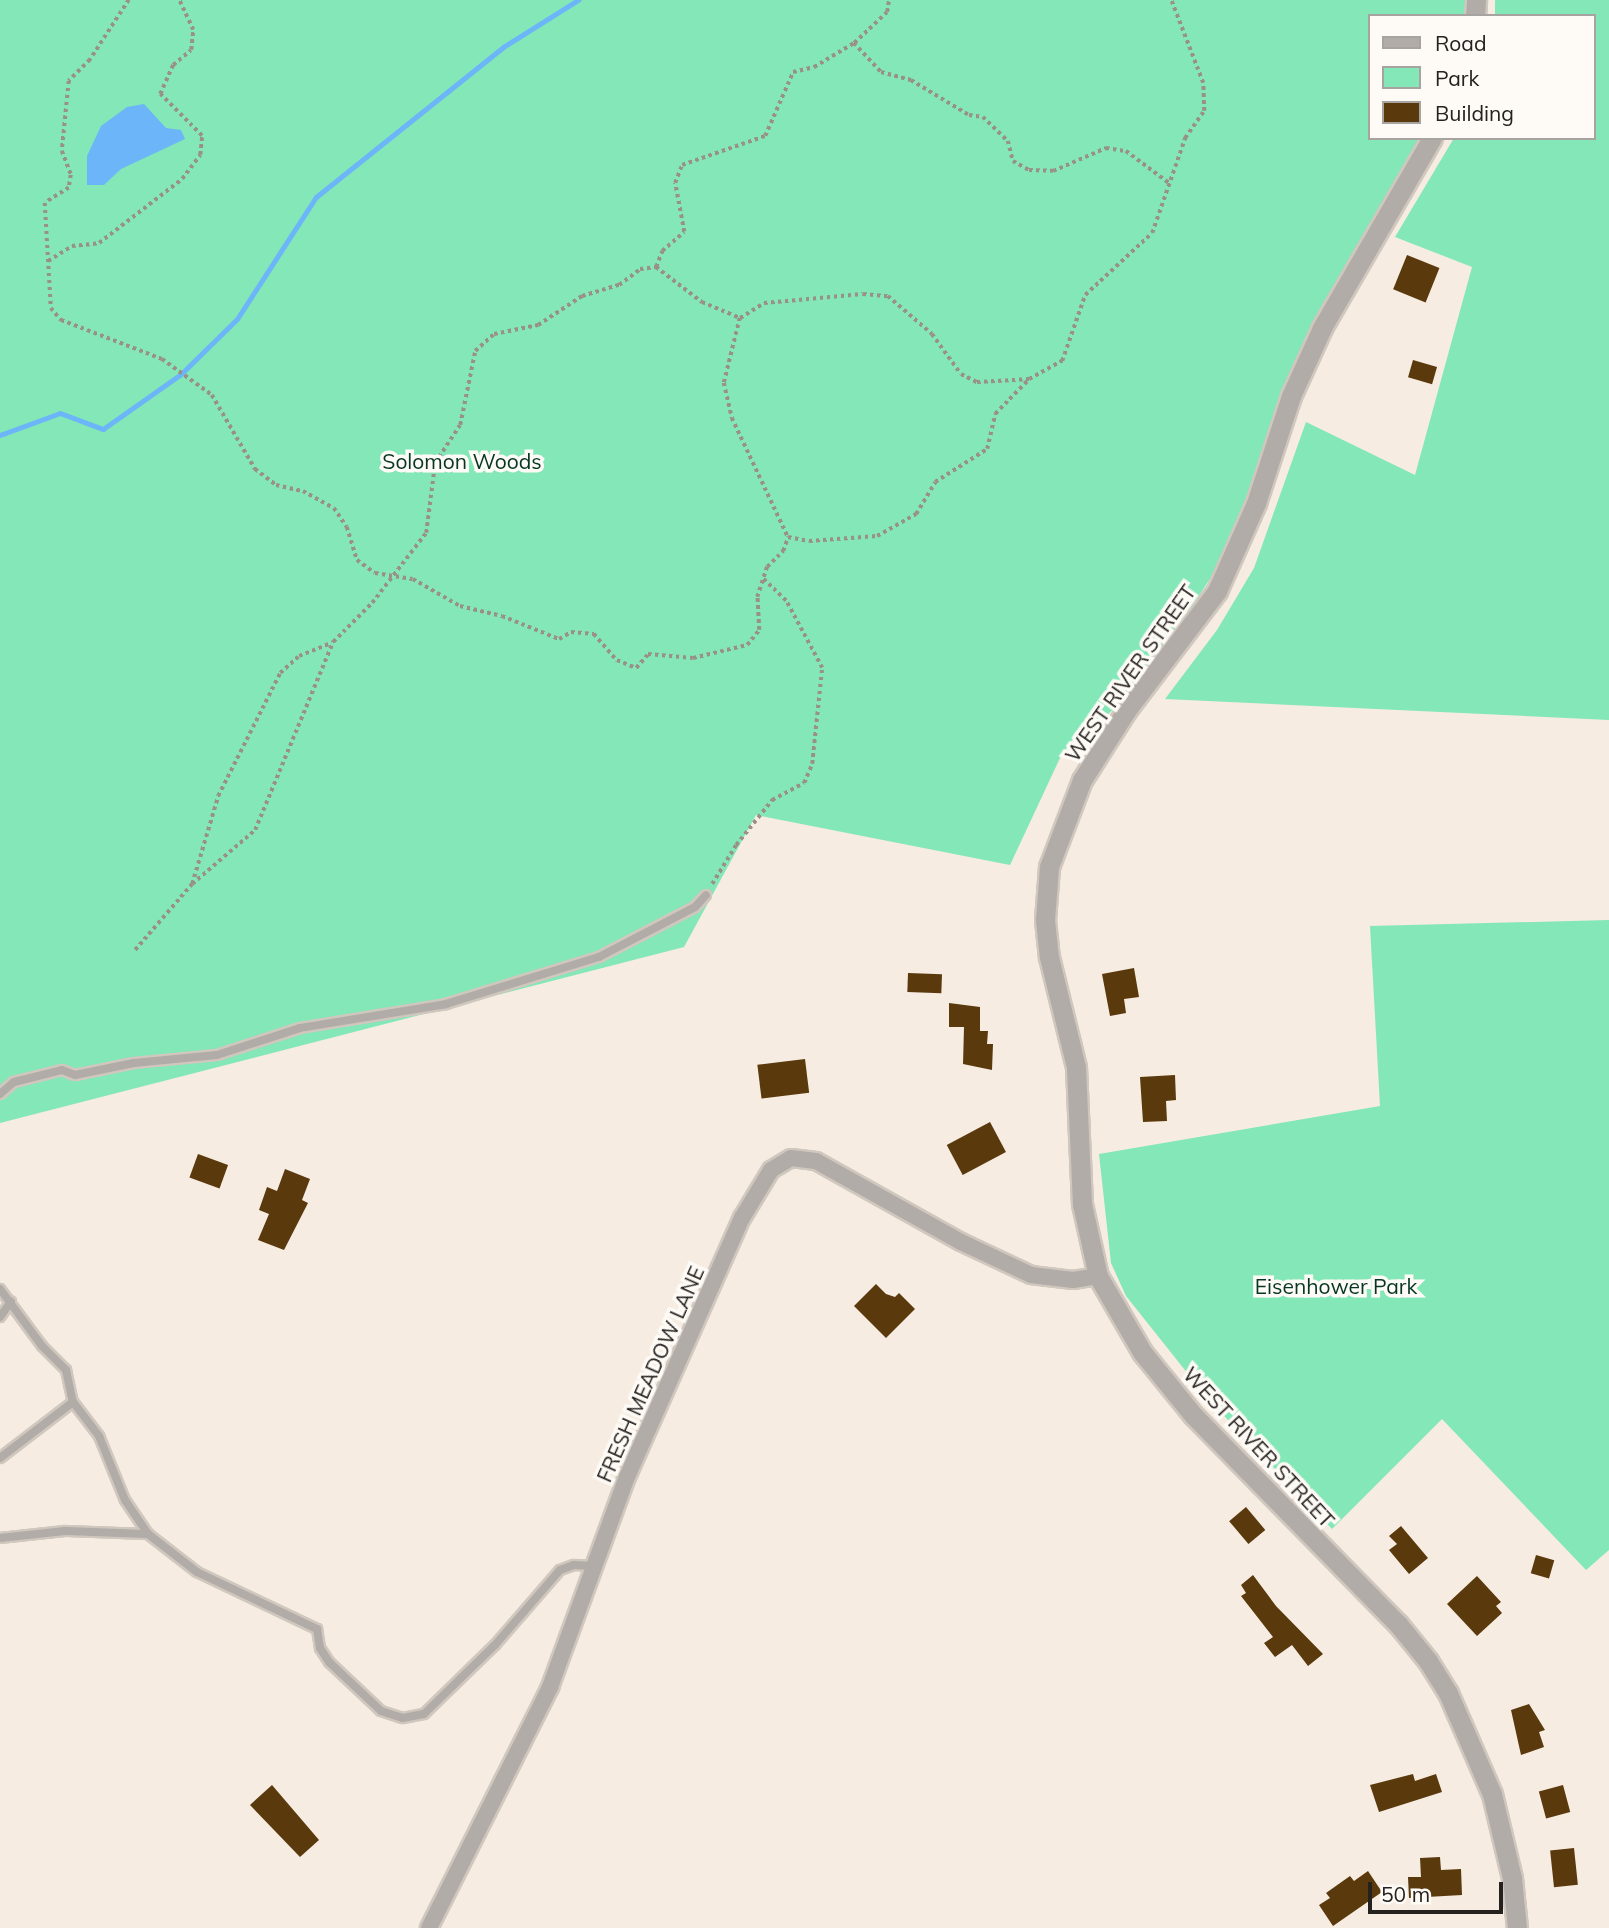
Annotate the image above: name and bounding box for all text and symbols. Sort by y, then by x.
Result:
legend [1368,14,1595,140]
text: Road [1435,30,1486,56]
text: Park [1435,65,1479,91]
text: Building [1435,100,1514,126]
park label: Solomon Woods [382,448,542,474]
street label: WEST RIVER STREET [1059,580,1201,766]
street label: FRESH MEADOW LANE [591,1262,709,1486]
park label: Eisenhower Park [1255,1273,1417,1299]
street label: WEST RIVER STREET [1178,1361,1340,1533]
scale bar [1371,1868,1506,1912]
text: 50 m [1381,1881,1430,1907]

